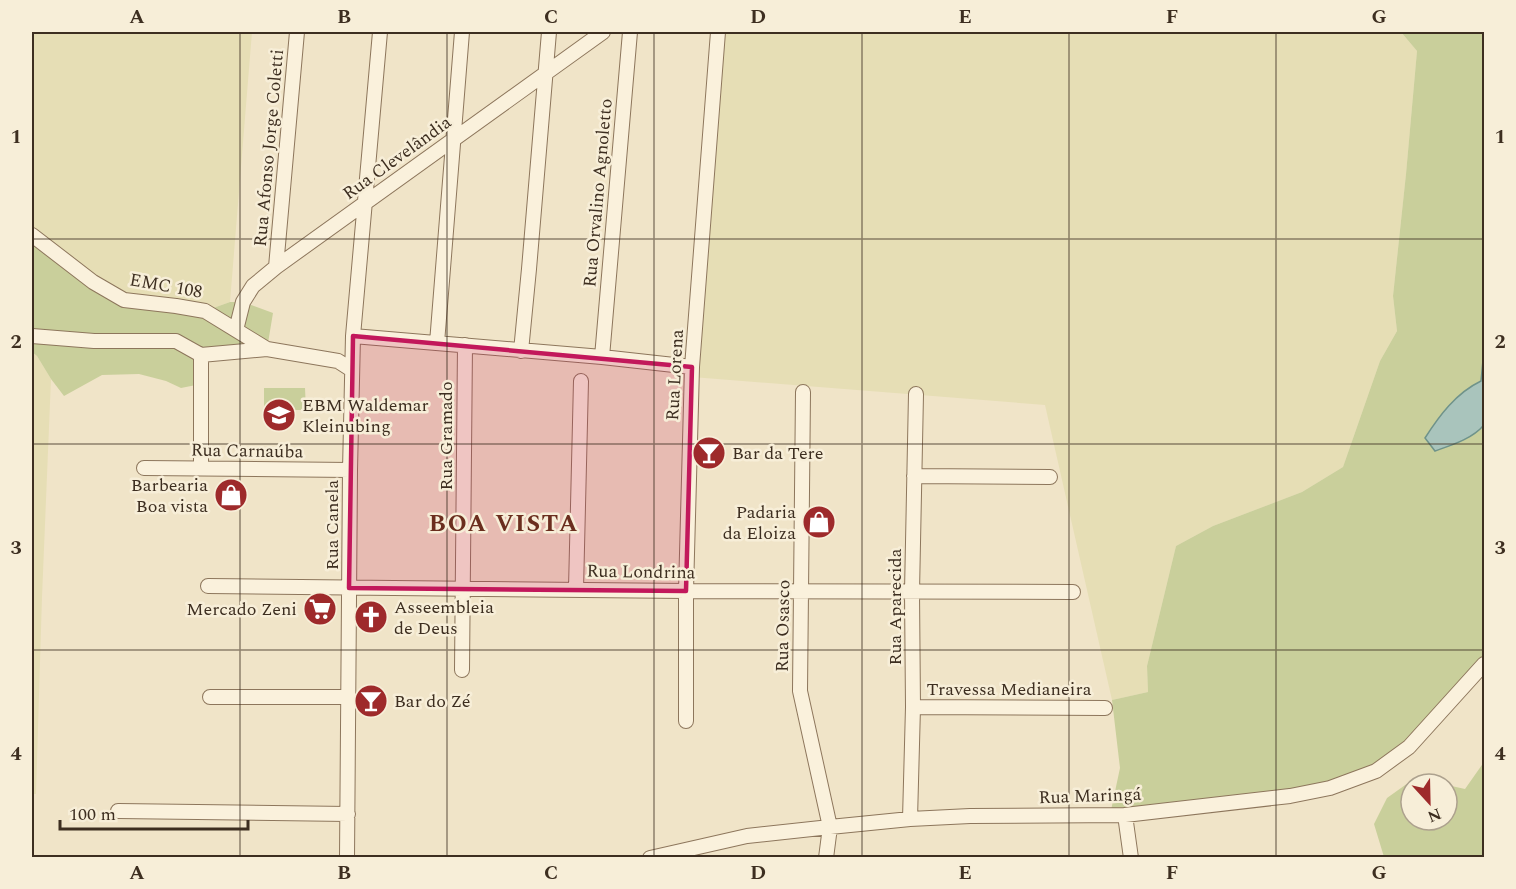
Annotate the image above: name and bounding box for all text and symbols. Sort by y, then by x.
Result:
text: A [129,2,145,32]
text: B [337,2,351,32]
text: C [544,2,558,32]
text: D [750,2,766,32]
text: E [958,2,972,32]
text: F [1166,2,1178,32]
text: G [1371,2,1387,32]
street label: Rua Afonso Jorge Coletti [247,48,291,248]
street label: Rua Orvalino Agnoletto [576,97,620,289]
street label: Rua Clevelândia [337,109,457,207]
text: 1 [10,122,22,152]
text: 1 [1494,122,1506,152]
street label: EMC 108 [127,266,205,306]
text: 2 [10,327,22,357]
text: 2 [1494,327,1506,357]
street label: Rua Lorena [659,328,691,421]
street label: Rua Gramado [433,381,460,491]
place label: EBM Waldemar Kleinubing [302,392,429,440]
school or university icon: EBM Waldemar Kleinubing [261,397,297,433]
bar icon: Bar da Tere [691,435,727,471]
street label: Rua Carnaúba [190,437,304,465]
place label: Bar da Tere [732,440,823,467]
place label: Barbearia Boa vista [131,472,208,520]
shop icon: Barbearia Boa vista [213,477,249,513]
street label: Rua Canela [319,480,346,570]
place label: Padaria da Eloiza [723,499,796,547]
shop icon: Padaria da Eloiza [801,504,837,540]
district label: BOA VISTA [429,506,579,542]
text: 3 [10,533,22,563]
text: 3 [1494,533,1506,563]
street label: Rua Aparecida [882,548,909,665]
street label: Rua Londrina [586,558,696,586]
street label: Rua Osasco [769,580,797,672]
supermarket icon: Mercado Zeni [302,591,338,627]
place label: Asseembleia de Deus [394,594,494,642]
place label: Mercado Zeni [186,596,297,623]
church icon: Asseembleia de Deus [353,599,389,635]
street label: Travessa Medianeira [926,676,1092,703]
bar icon: Bar do Zé [353,683,389,719]
place label: Bar do Zé [394,688,471,715]
text: 4 [10,739,22,769]
text: 4 [1494,739,1506,769]
north arrow [1399,772,1459,832]
street label: Rua Maringá [1038,781,1142,811]
scale bar [60,793,248,831]
text: 100 m [69,801,116,828]
text: N [1424,801,1445,829]
text: A [129,858,145,888]
text: B [337,858,351,888]
text: C [544,858,558,888]
text: D [750,858,766,888]
text: E [958,858,972,888]
text: F [1166,858,1178,888]
text: G [1371,858,1387,888]

